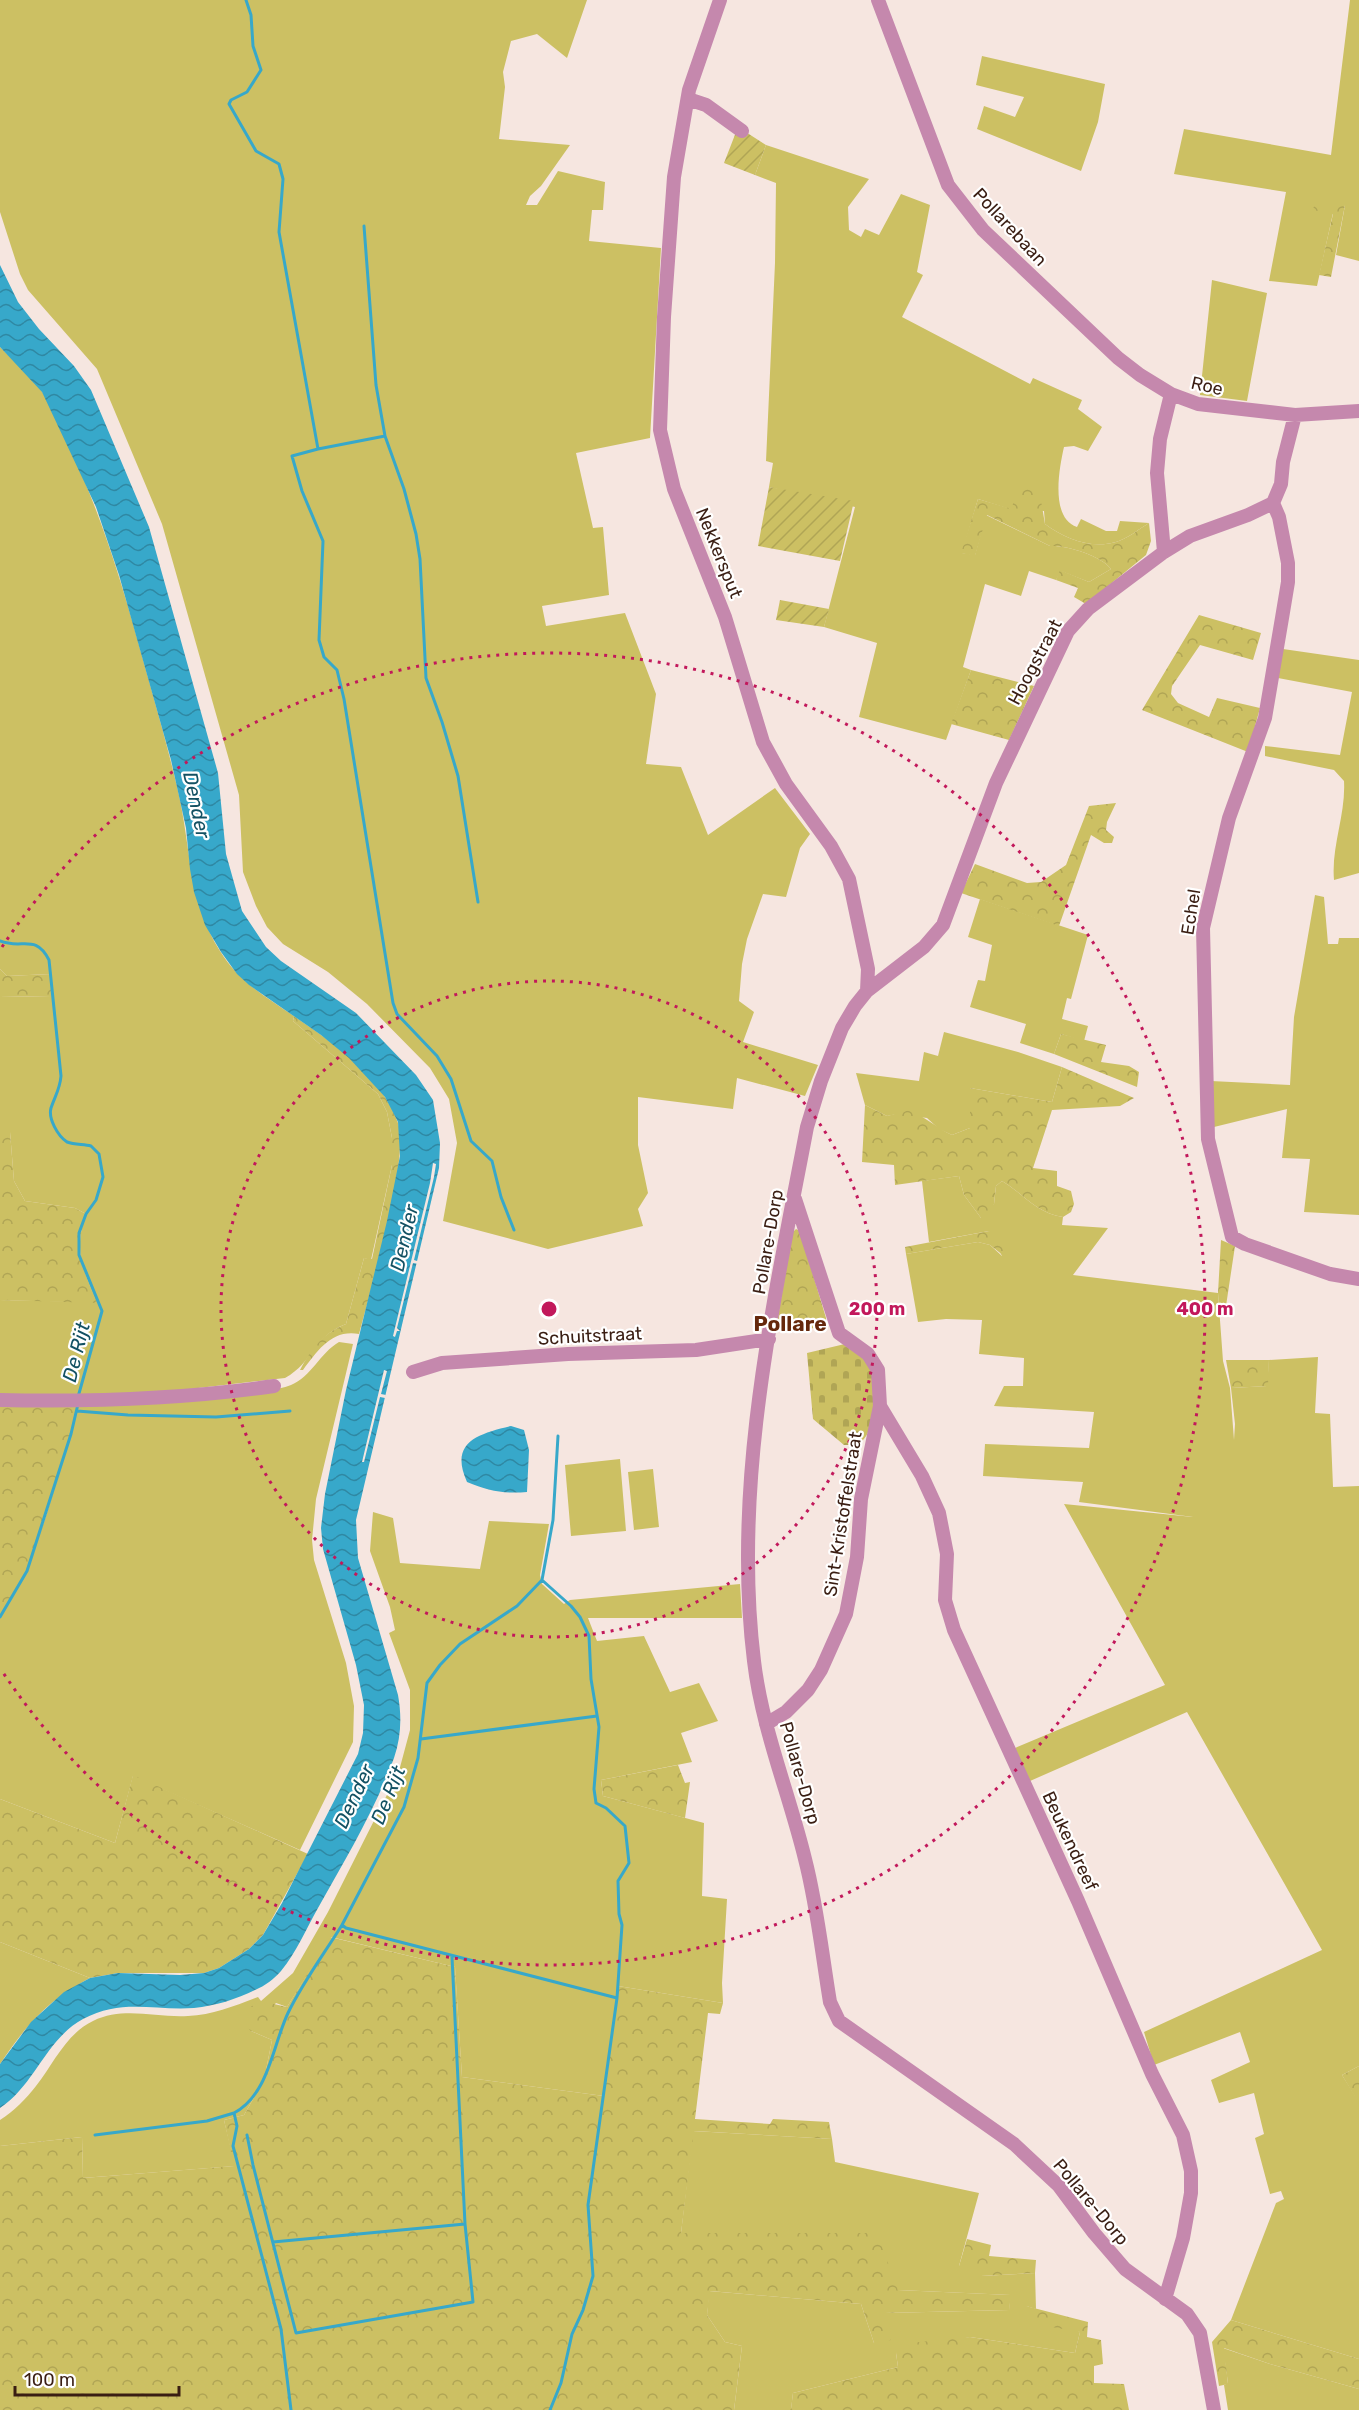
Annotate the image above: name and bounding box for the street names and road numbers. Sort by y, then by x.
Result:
street label: Pollarebaan [968,183,1052,271]
street label: Roe [1189,372,1225,400]
street label: Nekkersput [691,505,747,601]
street label: Hoogstraat [1003,615,1067,709]
street label: Echel [1177,887,1205,937]
street label: Pollare-Dorp [748,1188,788,1296]
street label: Schuitstraat [537,1322,643,1350]
street label: Sint-Kristoffelstraat [819,1430,867,1598]
street label: Pollare-Dorp [775,1719,825,1827]
street label: Beukendreef [1037,1788,1103,1894]
street label: Pollare-Dorp [1048,2154,1134,2250]

